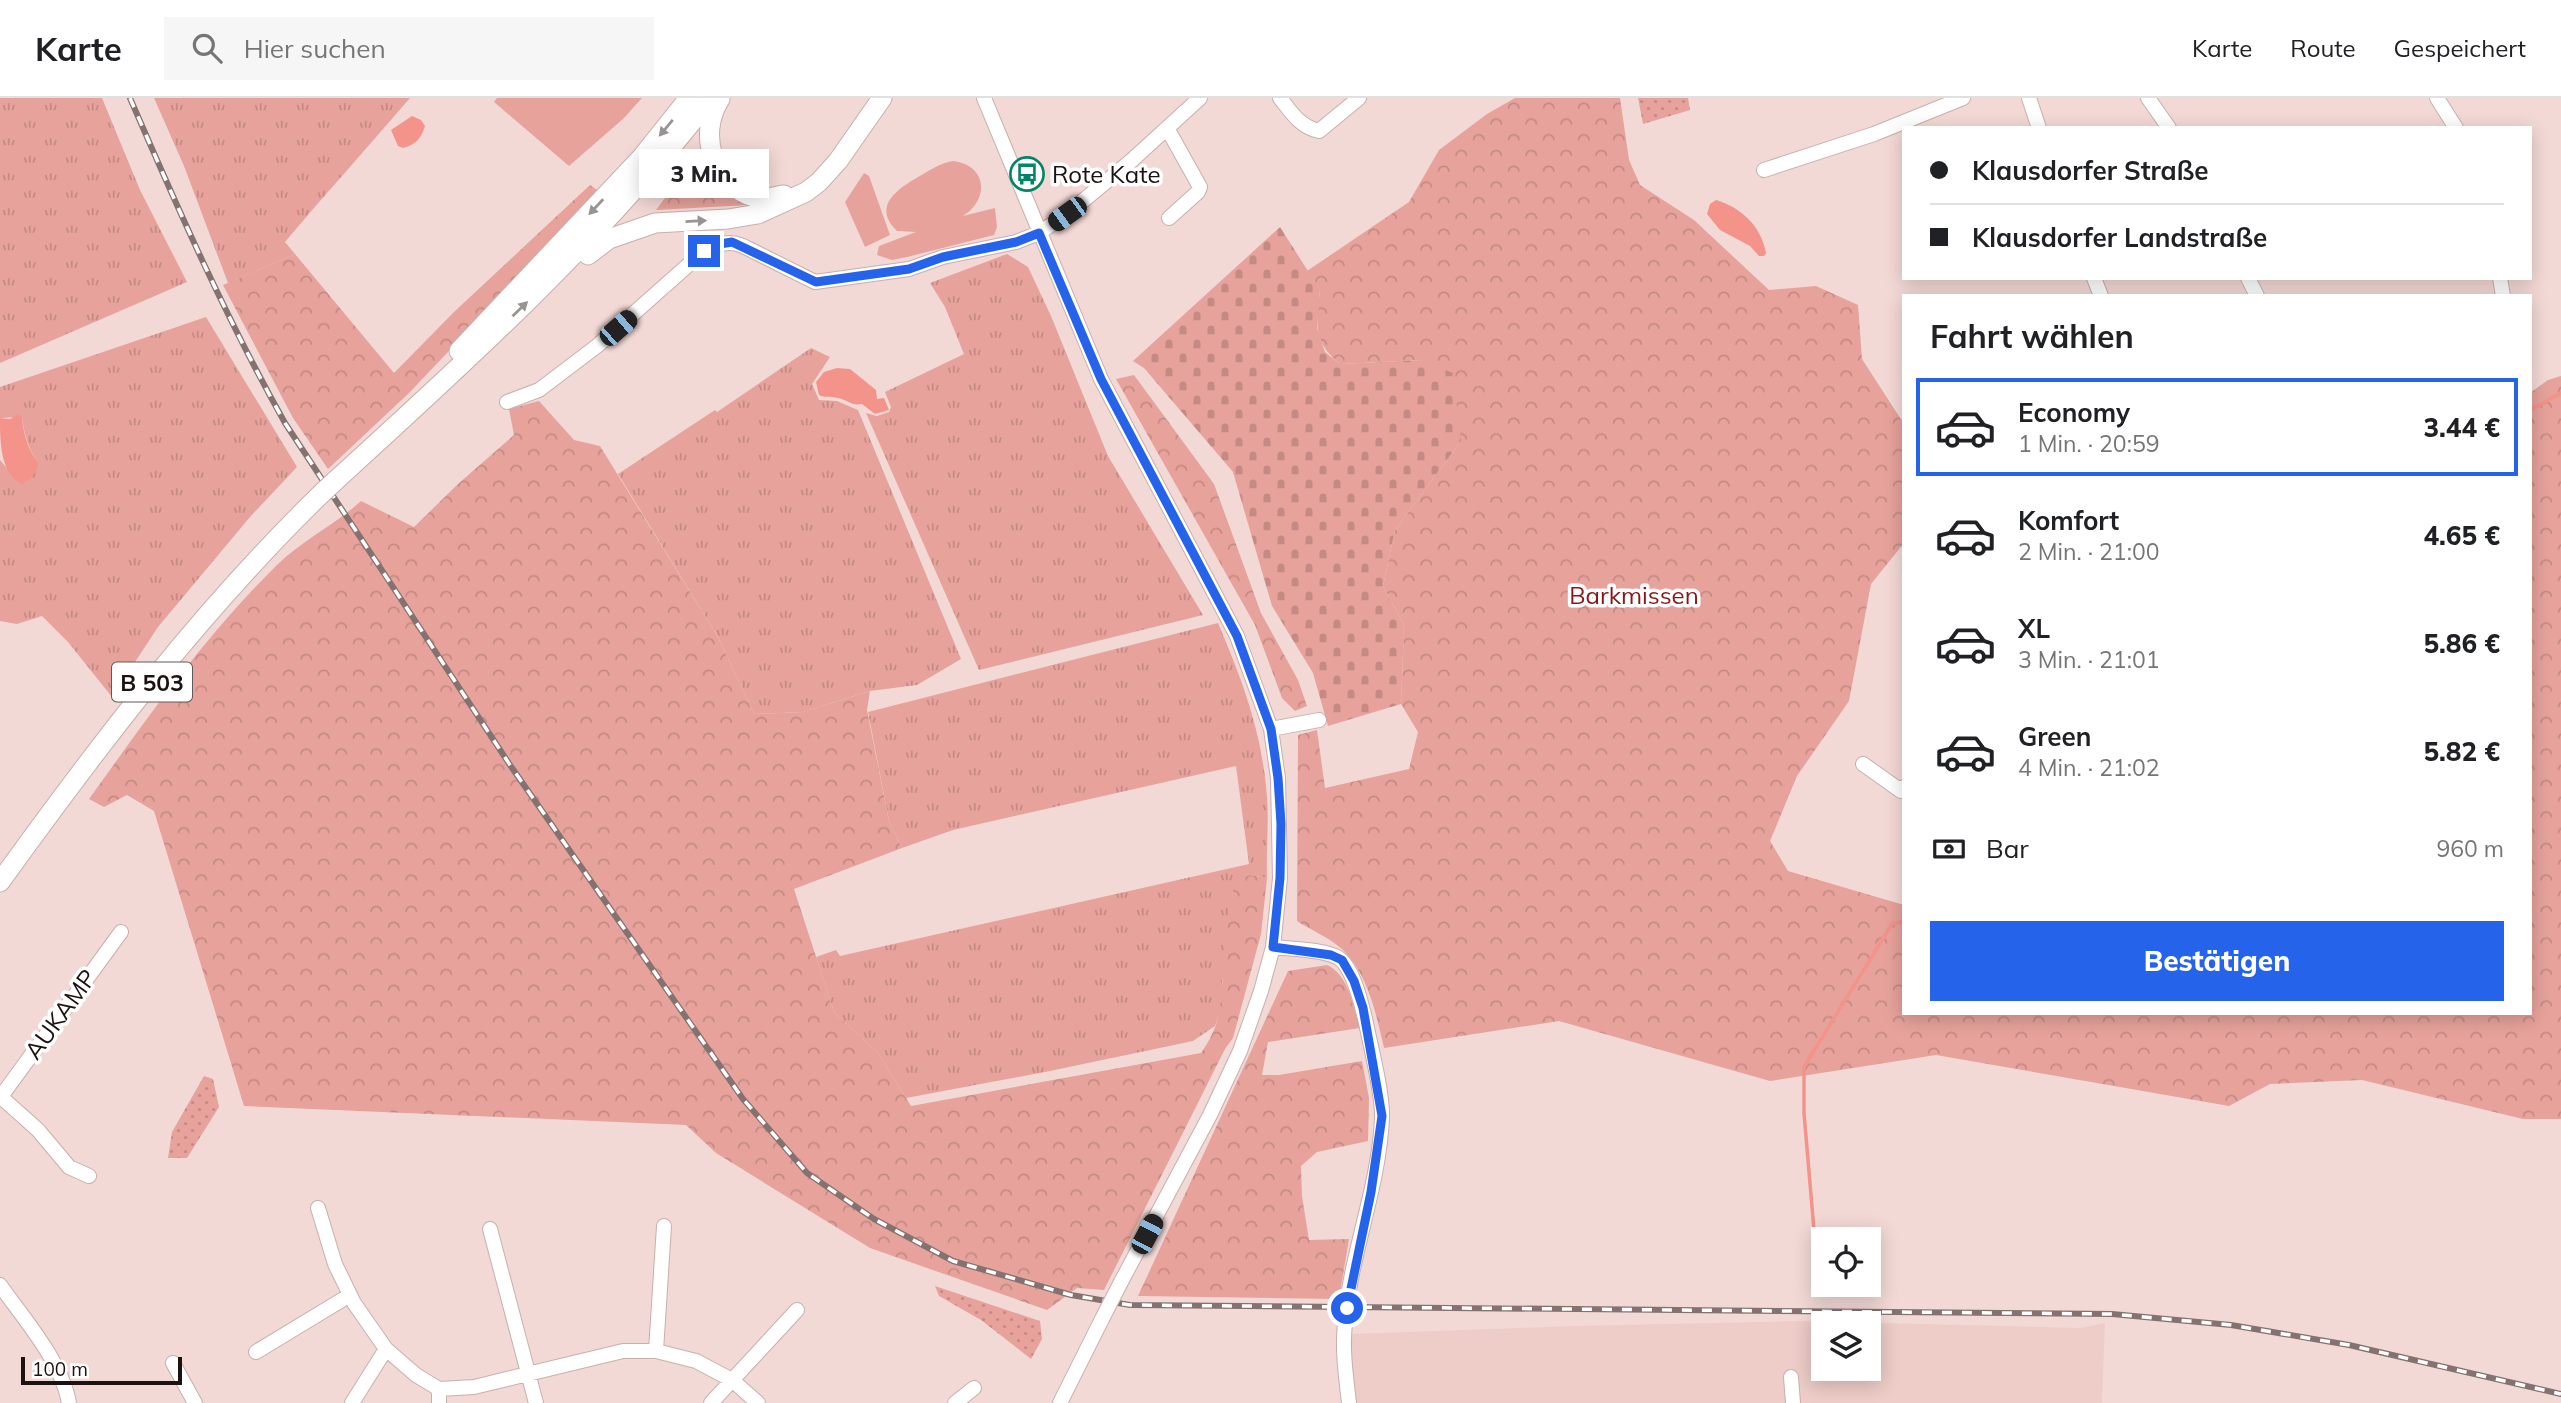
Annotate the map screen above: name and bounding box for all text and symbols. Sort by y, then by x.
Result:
search box [164,17,654,80]
text: Karte [35,28,122,69]
icon: search [188,29,226,67]
text: Hier suchen [244,32,386,65]
text: Karte [2192,33,2252,63]
text: Route [2290,33,2356,63]
text: Gespeichert [2394,33,2526,63]
one-way arrow [659,119,674,136]
callout: 3 Min. [639,150,769,198]
text: Klausdorfer Straße [1972,154,2209,187]
bus stop icon: Rote Kate [1008,155,1046,193]
text: 3 Min. [671,159,737,188]
place label: Rote Kate [1052,159,1160,189]
car [1044,193,1091,235]
one-way arrow [588,198,604,215]
one-way arrow [685,215,707,226]
text: Klausdorfer Landstraße [1972,221,2267,254]
route end [688,235,720,267]
one-way arrow [511,301,528,317]
car [596,306,641,350]
text: Fahrt wählen [1930,316,2134,356]
icon: car [1934,396,1997,459]
text: Economy [2018,396,2130,429]
text: 3.44 € [2424,411,2500,444]
text: 1 Min. · 20:59 [2018,429,2160,458]
icon: car [1934,504,1997,567]
text: Komfort [2018,504,2119,537]
text: 4.65 € [2424,519,2500,552]
text: 2 Min. · 21:00 [2018,537,2160,566]
park label: Barkmissen [1569,580,1699,610]
icon: car [1934,612,1997,675]
text: XL [2018,612,2050,645]
text: 5.86 € [2424,627,2500,660]
text: 3 Min. · 21:01 [2018,645,2160,674]
road number: B 503 [112,662,192,702]
icon: car [1934,720,1997,783]
text: Green [2018,720,2091,753]
text: 5.82 € [2424,735,2500,768]
text: 4 Min. · 21:02 [2018,753,2160,782]
icon: cash [1930,830,1968,868]
text: Bar [1986,832,2029,865]
text: 960 m [2436,834,2504,863]
button: Bestätigen [1930,921,2504,1001]
street label: AUKAMP [17,963,103,1065]
car [1128,1211,1167,1257]
map controls [1811,1227,1881,1381]
button: locate [1811,1227,1881,1297]
route start [1331,1292,1363,1324]
button: layers [1811,1311,1881,1381]
scale bar [21,1354,182,1386]
text: 100 m [32,1357,88,1381]

